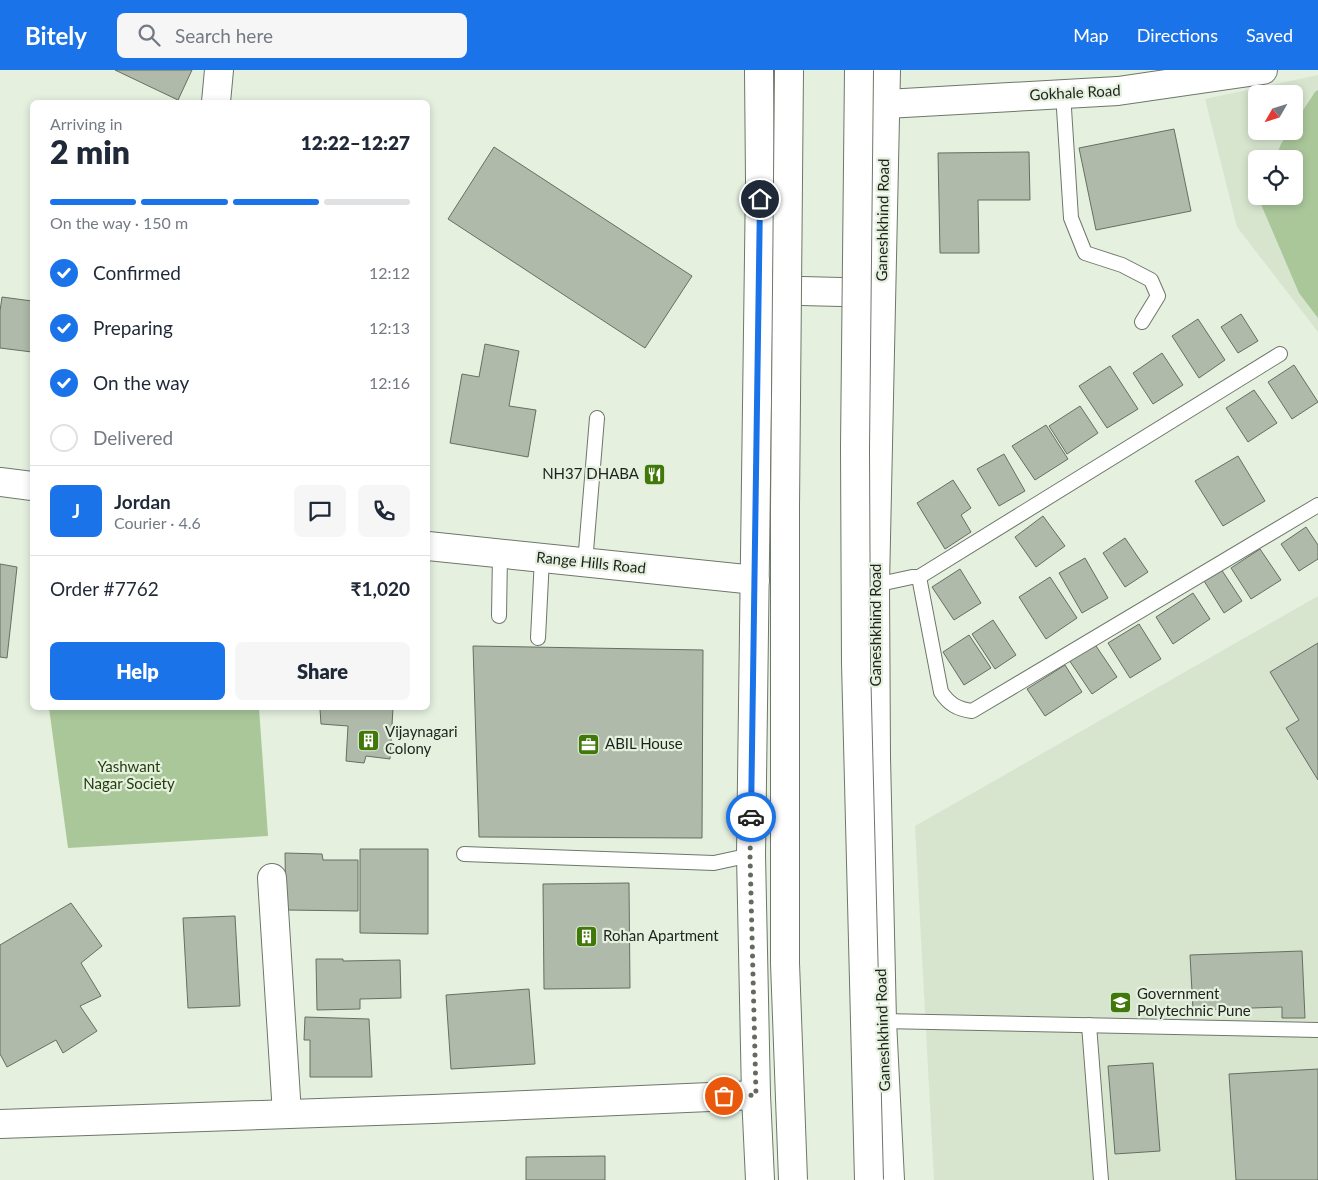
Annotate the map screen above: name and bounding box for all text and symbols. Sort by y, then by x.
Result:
search box [117,13,467,58]
text: Bitely [25,21,87,50]
icon: search [135,21,163,49]
text: Search here [175,24,273,47]
text: Map [1073,24,1109,46]
text: Directions [1137,24,1218,46]
text: Saved [1246,24,1293,46]
street label: Gokhale Road [1029,81,1121,103]
north arrow [1248,85,1302,140]
map controls [1248,85,1303,205]
text: Arriving in [50,114,123,133]
text: 12:22–12:27 [301,131,410,154]
text: 2 min [50,132,130,171]
button: locate [1248,150,1303,205]
street label: Ganeshkhind Road [872,158,892,282]
pin [739,178,781,220]
icon: home [746,185,774,213]
text: On the way · 150 m [50,213,188,232]
icon: check [50,259,78,287]
text: Confirmed [93,261,181,284]
text: 12:12 [369,263,410,282]
icon: check [50,314,78,342]
text: Preparing [93,316,173,339]
text: 12:13 [369,318,410,337]
icon: check [50,369,78,397]
text: On the way [93,371,189,394]
text: 12:16 [369,373,410,392]
text: Delivered [93,426,173,449]
restaurant icon: NH37 DHABA [643,462,667,486]
place label: NH37 DHABA [542,464,640,482]
button: chat [294,485,346,537]
button: phone [358,485,410,537]
text: Jordan [114,490,171,513]
text: J [72,499,80,522]
text: Courier · 4.6 [114,513,201,532]
street label: Range Hills Road [535,547,647,577]
street label: Ganeshkhind Road [866,564,884,687]
text: Order #7762 [50,577,159,600]
text: ₹1,020 [350,577,410,600]
button: Help [50,642,225,700]
button: Share [235,642,410,700]
place label: Vijaynagari Colony [385,722,458,757]
building icon: Vijaynagari Colony [357,729,381,753]
office icon: ABIL House [577,732,601,756]
place label: ABIL House [605,734,683,752]
park label: Yashwant Nagar Society [83,757,175,792]
courier [726,792,776,842]
icon: car [737,803,765,831]
building icon: Rohan Apartment [575,924,599,948]
place label: Rohan Apartment [603,926,719,944]
street label: Ganeshkhind Road [871,968,893,1092]
place label: Government Polytechnic Pune [1137,984,1251,1019]
school or university icon: Government Polytechnic Pune [1109,991,1133,1015]
pin [703,1075,745,1117]
icon: bag [710,1082,738,1110]

